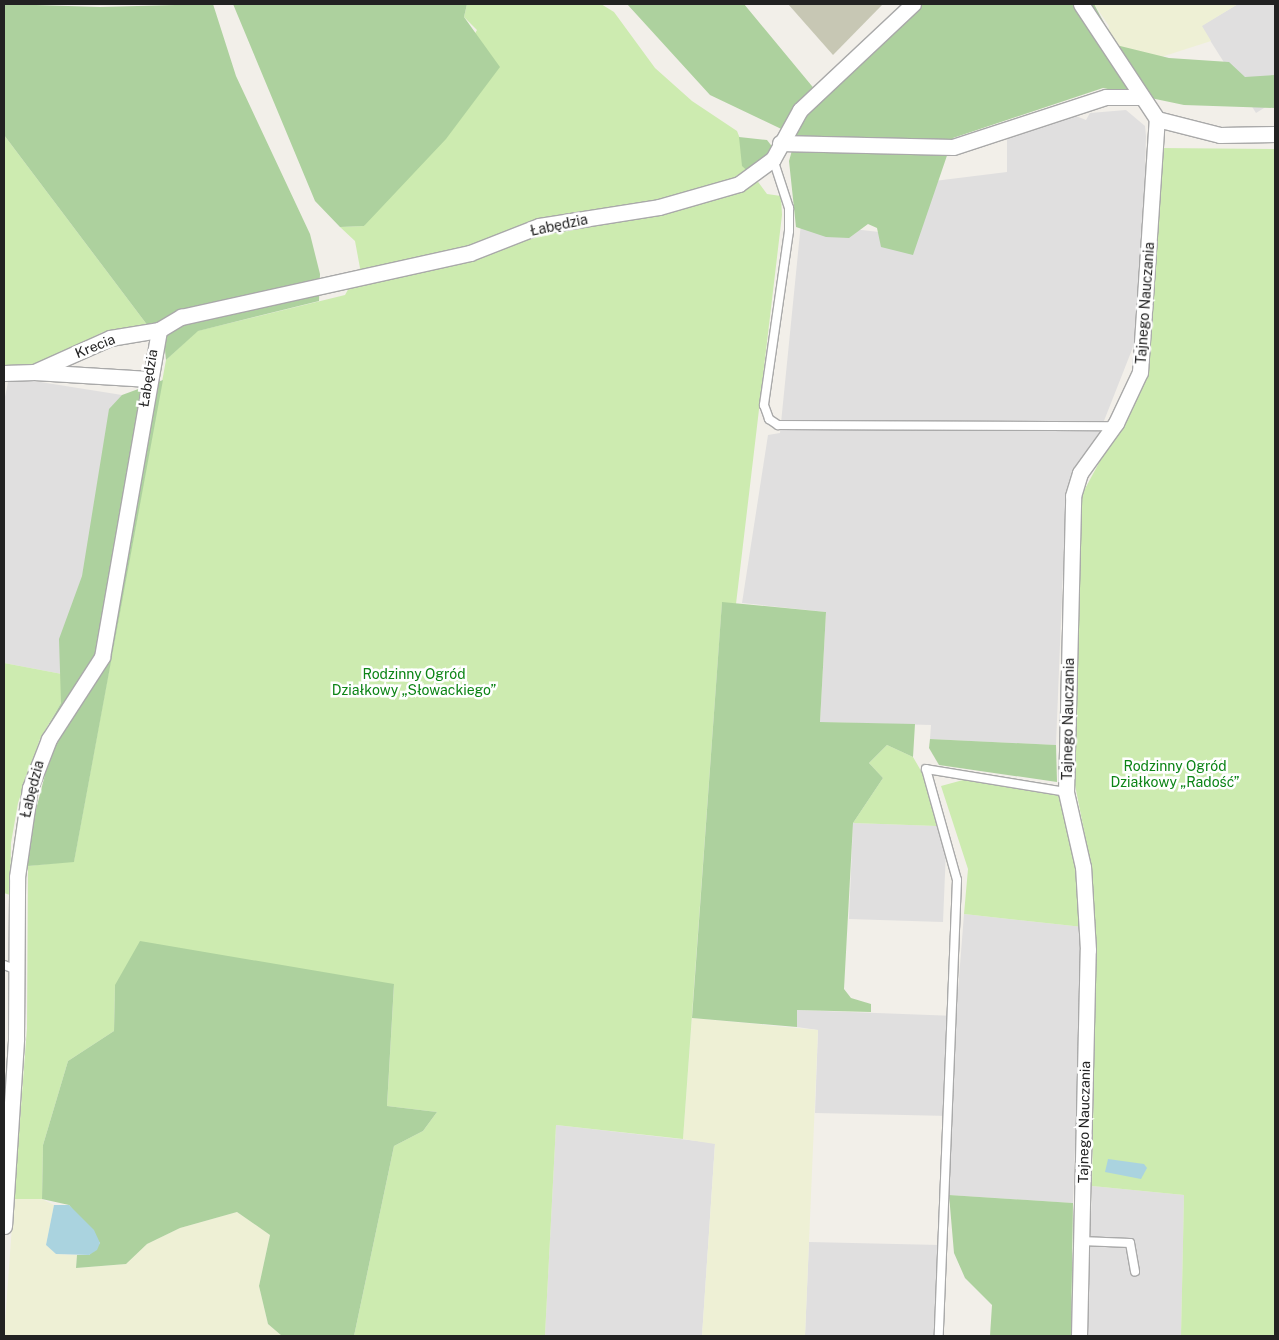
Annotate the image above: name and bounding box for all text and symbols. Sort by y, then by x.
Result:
street label: Łabędzia [529,211,589,239]
street label: Tajnego Nauczania [1132,241,1158,365]
street label: Krecia [73,330,117,362]
street label: Łabędzia [135,348,161,408]
street label: Tajnego Nauczania [1059,658,1077,780]
park label: Rodzinny Ogród Działkowy „Słowackiego” [332,666,496,699]
park label: Rodzinny Ogród Działkowy „Radość” [1111,758,1239,790]
street label: Łabędzia [17,759,47,819]
street label: Tajnego Nauczania [1075,1061,1093,1183]

